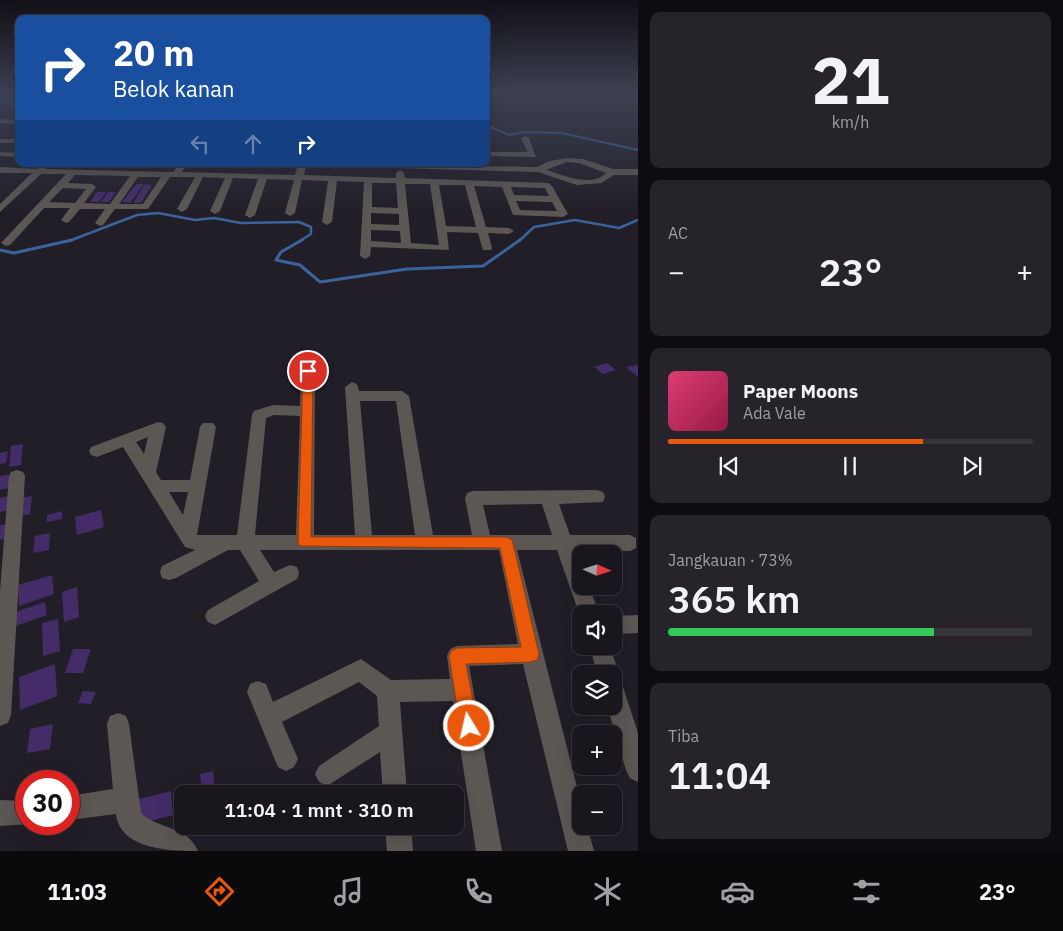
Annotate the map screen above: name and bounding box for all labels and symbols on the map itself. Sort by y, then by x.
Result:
pin [287,350,329,392]
north arrow [572,545,622,595]
position arrow [442,699,494,751]
speed limit sign: 30 [15,770,80,835]

